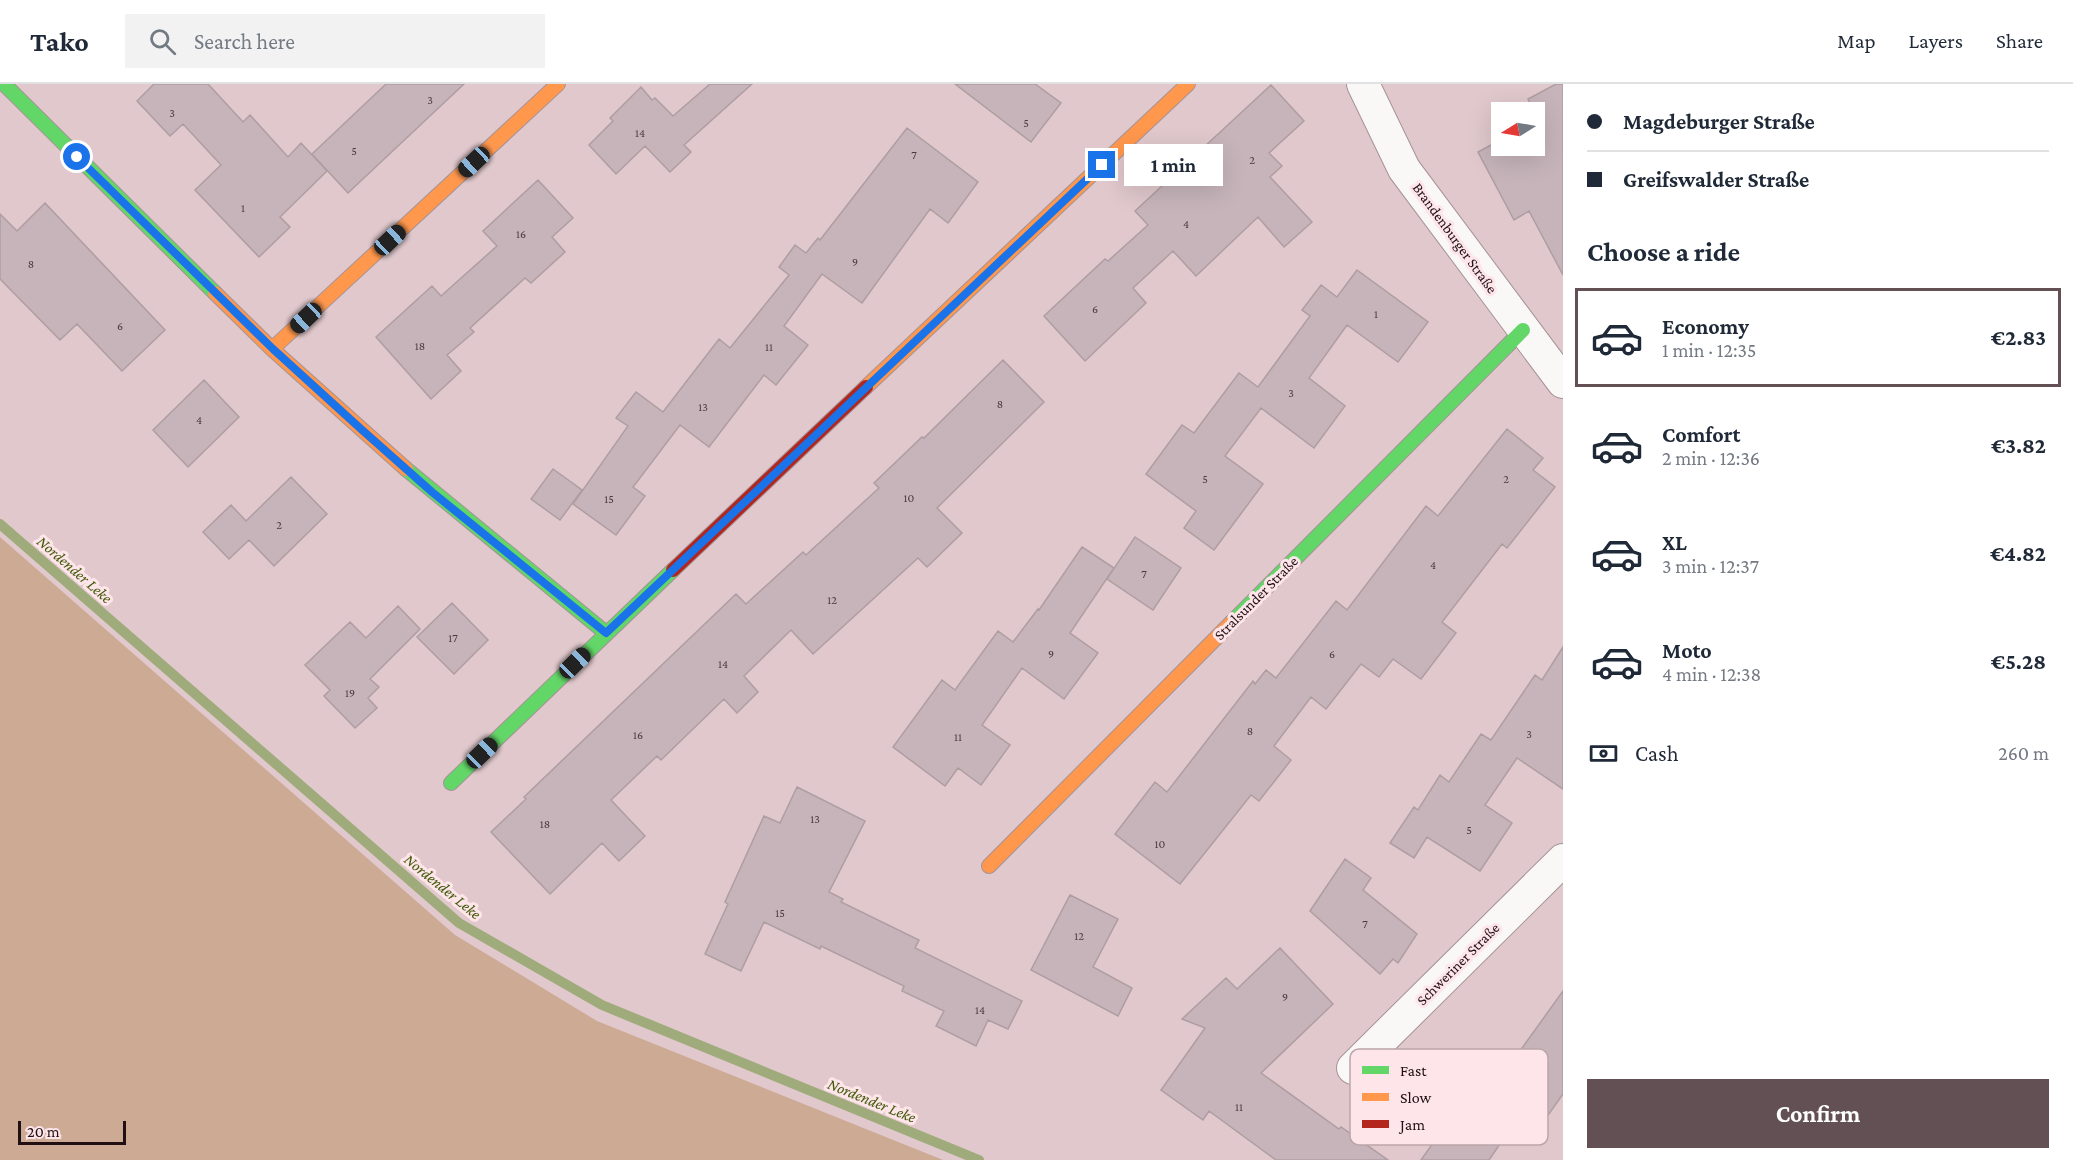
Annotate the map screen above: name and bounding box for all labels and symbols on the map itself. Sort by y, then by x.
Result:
house number: 3 [427,93,433,107]
north arrow [1491,102,1545,156]
house number: 3 [169,106,175,120]
house number: 5 [1023,116,1029,130]
house number: 14 [635,126,645,140]
route start [63,143,90,170]
car [455,143,493,181]
house number: 5 [351,144,357,158]
callout: 1 min [1123,144,1222,186]
house number: 7 [911,148,917,162]
route end [1088,151,1115,178]
house number: 2 [1249,153,1255,167]
street label: Brandenburger Straße [1409,180,1501,297]
house number: 1 [241,201,245,215]
house number: 4 [1183,217,1189,231]
car [371,221,409,259]
house number: 16 [516,227,526,241]
house number: 9 [852,255,858,269]
house number: 8 [28,257,34,271]
car [287,299,325,337]
house number: 6 [1092,302,1098,316]
house number: 1 [1374,307,1378,321]
house number: 6 [117,319,123,333]
house number: 18 [415,339,425,353]
house number: 11 [765,340,773,354]
house number: 3 [1288,386,1294,400]
house number: 8 [997,397,1003,411]
house number: 13 [698,400,708,414]
house number: 4 [196,413,202,427]
house number: 5 [1202,472,1208,486]
house number: 2 [1503,472,1509,486]
house number: 10 [904,491,915,505]
house number: 15 [604,492,614,506]
house number: 2 [276,518,282,532]
water label: Nordender Leke [34,532,115,606]
street label: Stralsunder Straße [1211,553,1301,643]
house number: 4 [1430,558,1436,572]
house number: 7 [1141,567,1147,581]
house number: 12 [827,593,837,607]
house number: 17 [448,631,458,645]
car [556,644,594,682]
house number: 9 [1048,647,1054,661]
house number: 6 [1329,647,1335,661]
house number: 14 [718,657,728,671]
house number: 19 [345,686,355,700]
house number: 8 [1247,724,1253,738]
house number: 3 [1526,727,1532,741]
house number: 16 [633,728,643,742]
house number: 11 [954,730,962,744]
car [463,734,501,772]
house number: 13 [810,812,820,826]
house number: 18 [540,817,550,831]
house number: 5 [1466,823,1472,837]
house number: 10 [1155,837,1166,851]
water label: Nordender Leke [401,850,484,922]
house number: 15 [775,906,785,920]
house number: 7 [1362,917,1368,931]
street label: Schweriner Straße [1414,919,1503,1008]
house number: 12 [1074,929,1084,943]
house number: 9 [1282,990,1288,1004]
house number: 14 [975,1003,985,1017]
legend [1350,1049,1548,1145]
text: Fast [1400,1062,1427,1079]
water label: Nordender Leke [825,1075,918,1126]
text: Slow [1400,1089,1432,1106]
house number: 11 [1235,1100,1243,1114]
text: Jam [1398,1116,1425,1134]
scale bar [18,1118,126,1146]

